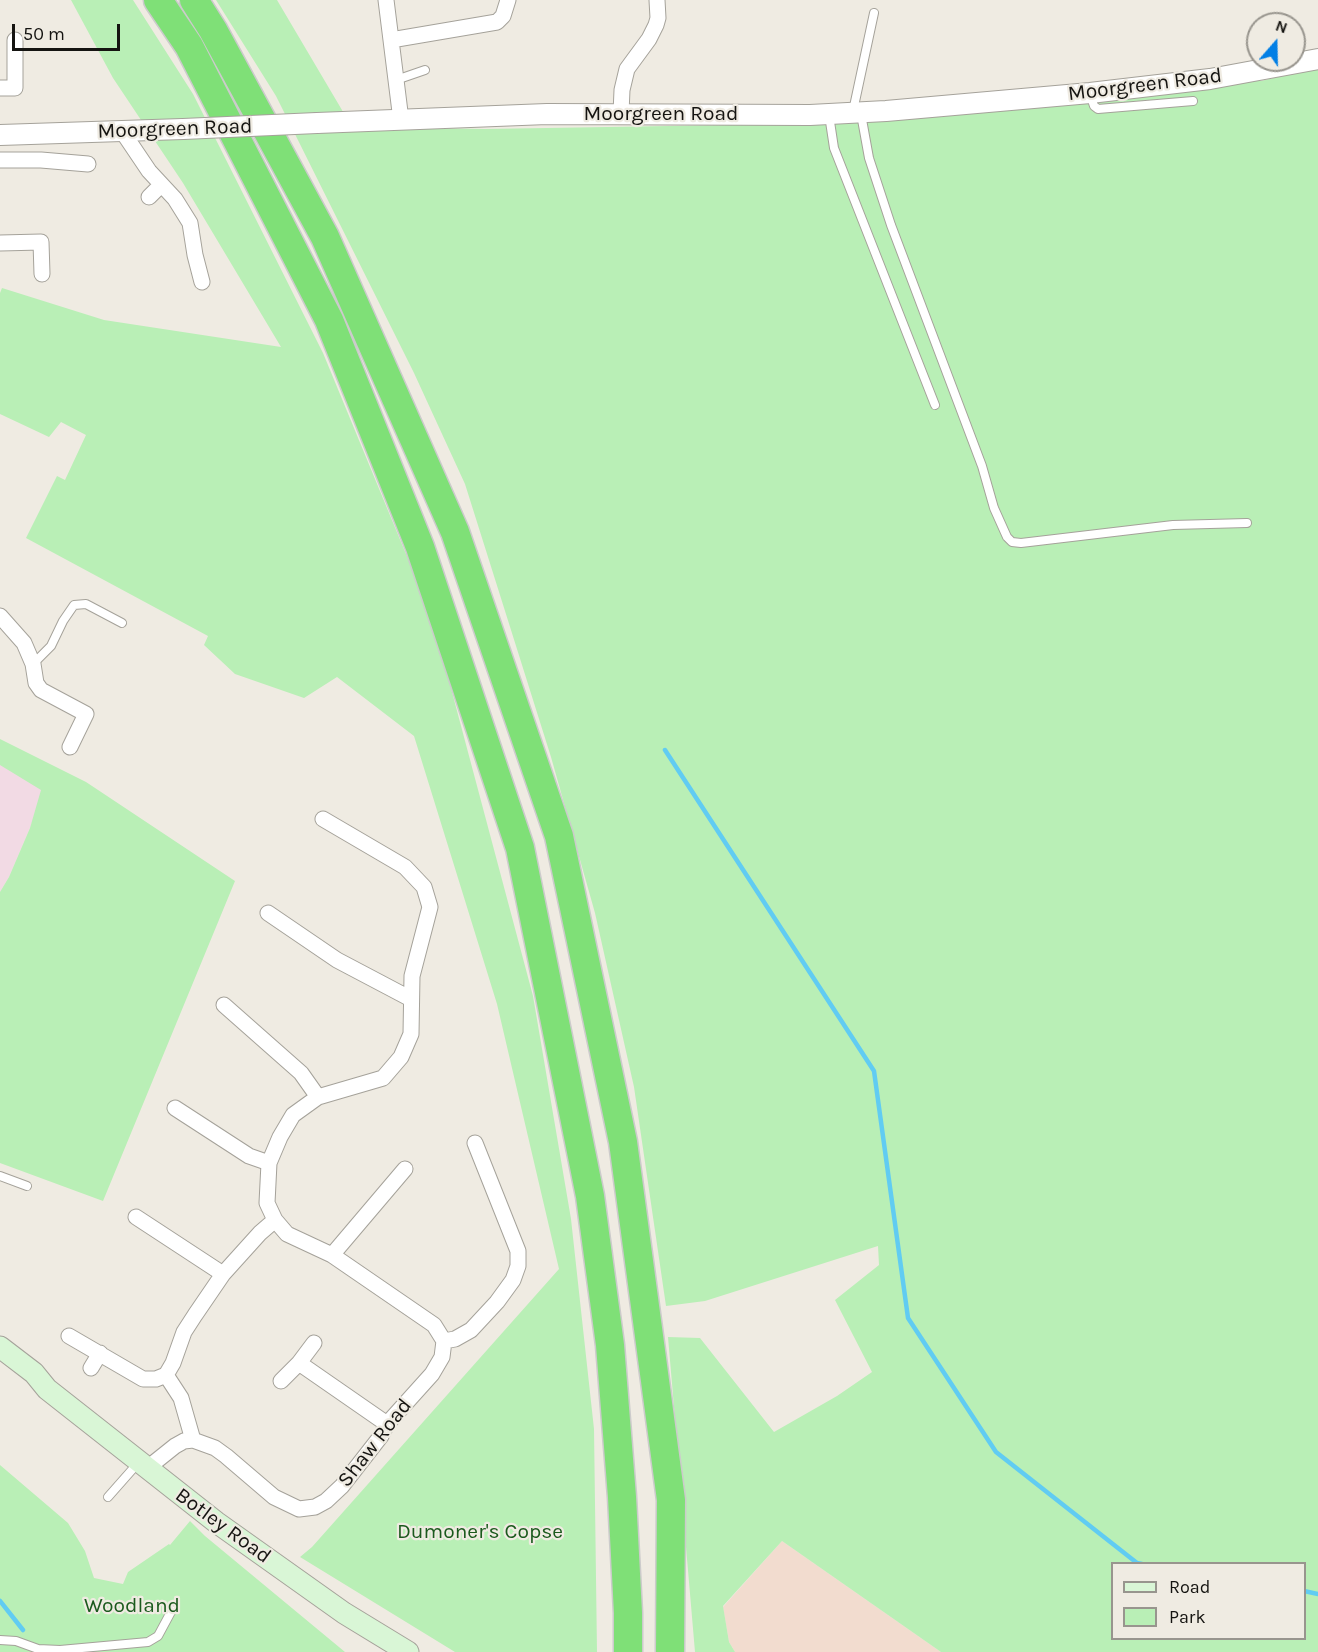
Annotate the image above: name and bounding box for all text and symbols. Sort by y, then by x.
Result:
scale bar [15,12,123,50]
north arrow [1246,12,1306,72]
text: N [1273,16,1290,37]
text: 50 m [23,23,65,45]
street label: Moorgreen Road [1067,63,1223,107]
street label: Moorgreen Road [583,101,739,127]
street label: Moorgreen Road [97,114,253,144]
street label: Shaw Road [333,1394,417,1492]
street label: Botley Road [170,1483,276,1569]
park label: Dumoner's Copse [397,1519,563,1545]
legend [1111,1562,1306,1640]
text: Road [1169,1576,1210,1598]
park label: Woodland [84,1593,180,1619]
text: Park [1169,1606,1206,1628]

